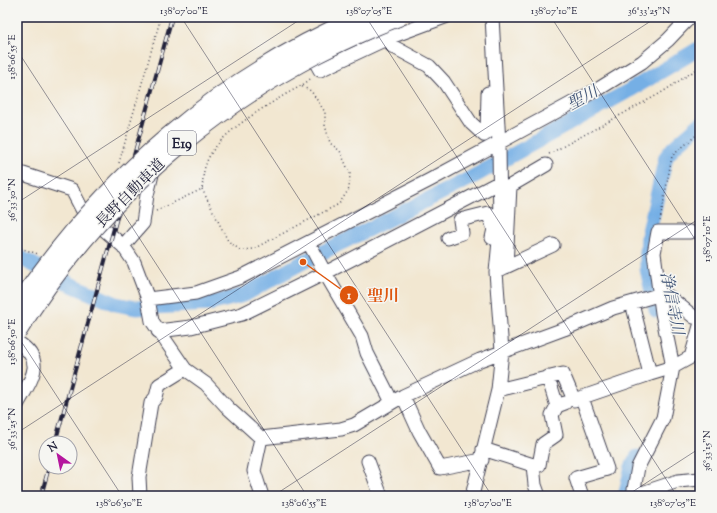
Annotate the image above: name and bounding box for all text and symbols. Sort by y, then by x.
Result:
text: 138°07'00"E [160,4,208,19]
text: 138°07'05"E [346,4,392,19]
text: 138°07'10"E [531,4,577,19]
text: 36°33'25"N [628,4,670,19]
text: 138°06'55"E [5,35,20,80]
water label: 聖川 [564,80,605,117]
road number: E19 [168,131,196,155]
street label: 長野自動車道 [92,155,170,233]
text: 36°33'30"N [5,178,20,222]
text: 138°07'10"E [700,216,715,262]
water label: 浄信寺川 [653,270,688,339]
callout: 聖川 [339,281,407,309]
text: 聖川 [367,286,399,309]
text: 1 [346,287,352,305]
text: 138°06'50"E [5,319,20,365]
text: 36°33'25"N [5,408,20,450]
text: 36°33'15"N [700,430,715,472]
north arrow [38,435,78,475]
text: N [44,438,61,457]
text: 138°06'50"E [96,496,142,511]
text: 138°06'55"E [282,496,327,511]
text: 138°07'00"E [464,496,512,511]
text: 138°07'05"E [650,496,696,511]

